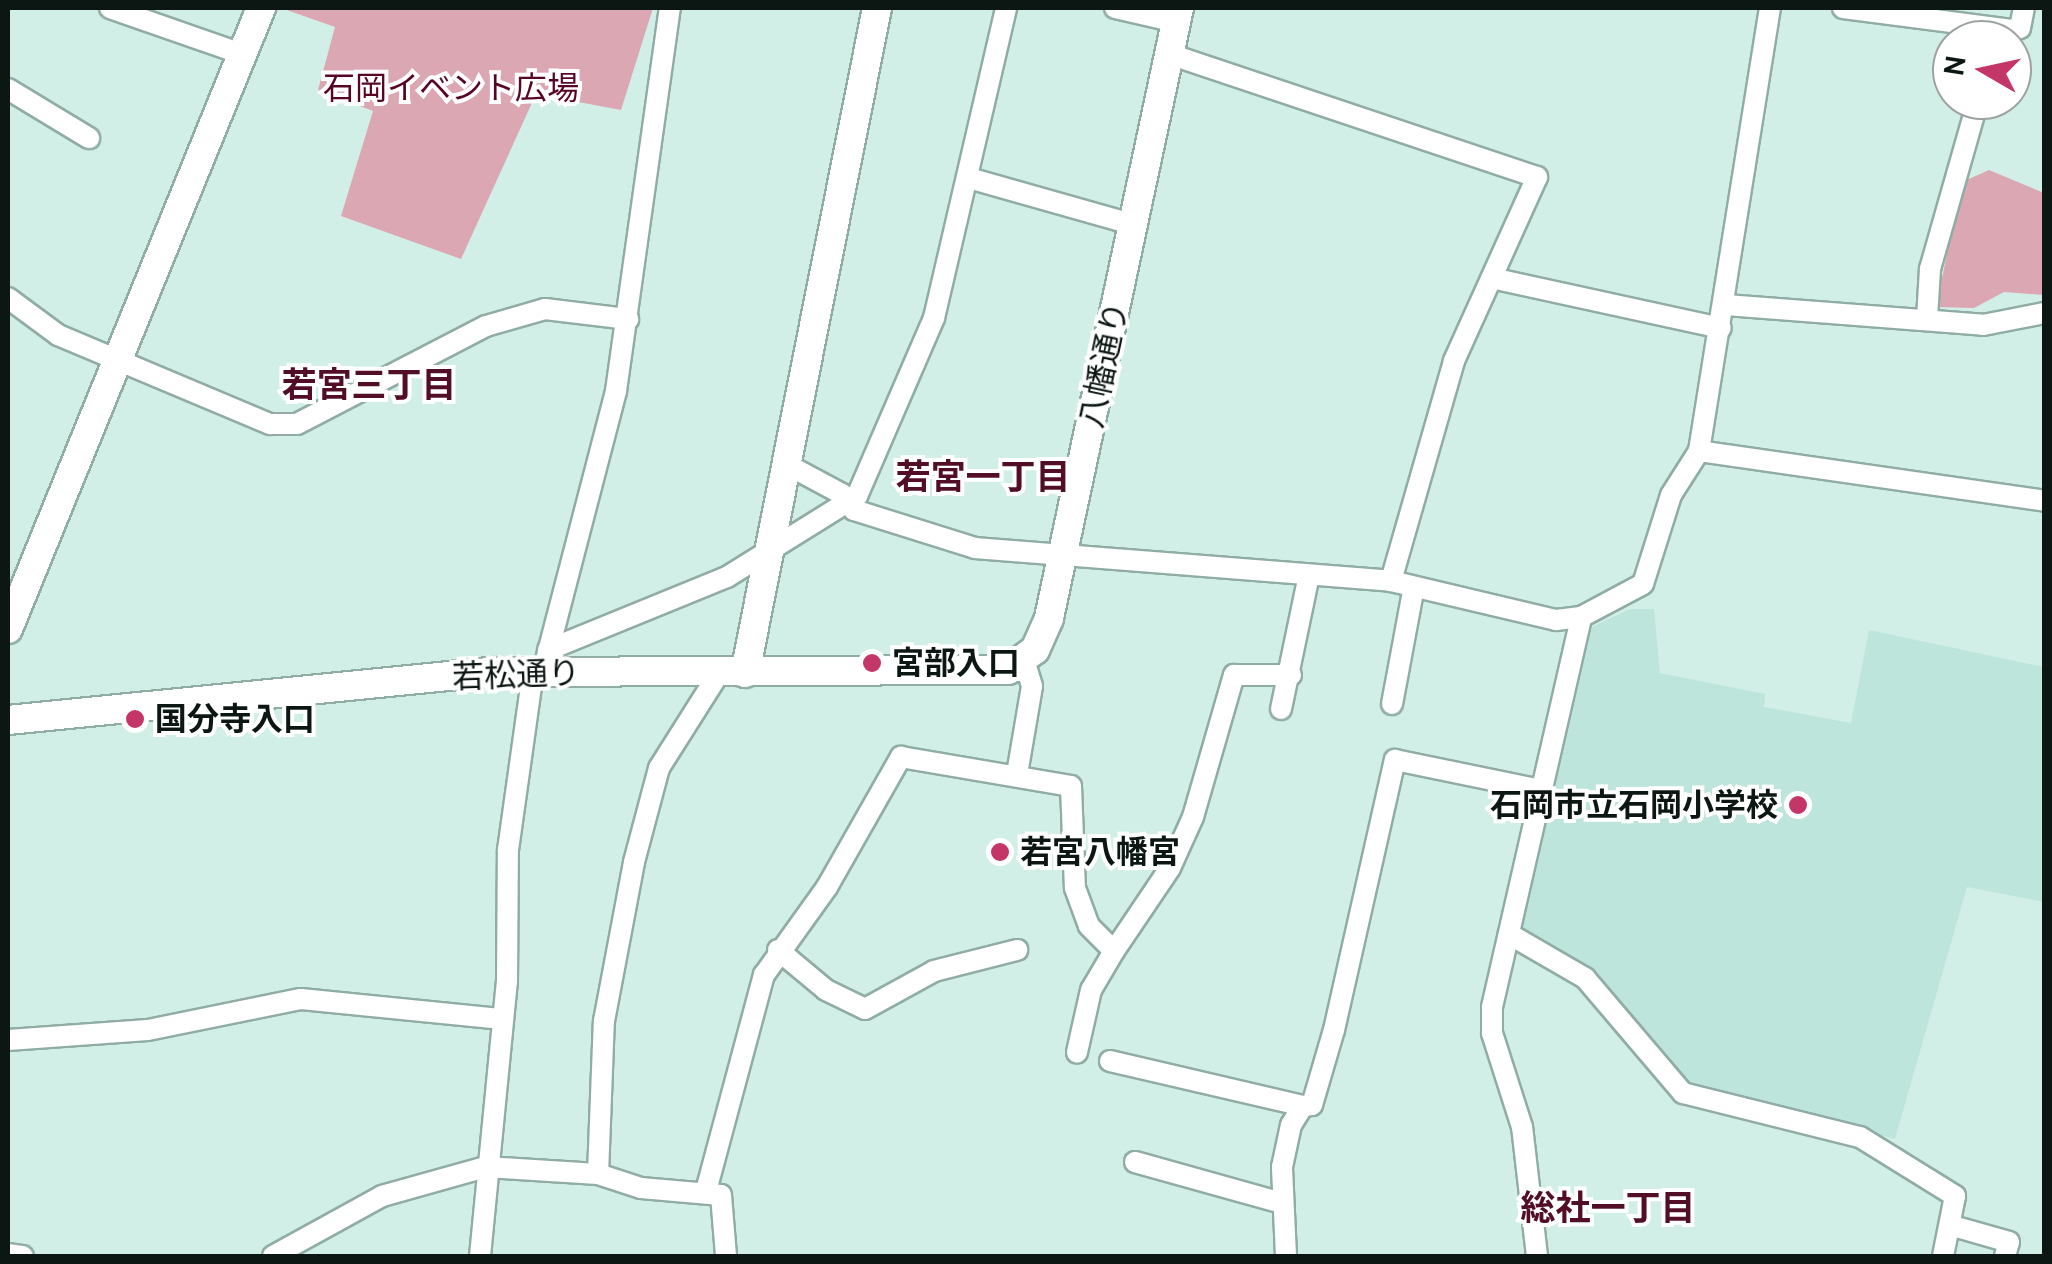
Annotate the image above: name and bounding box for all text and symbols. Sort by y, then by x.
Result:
north arrow [1932,20,2032,120]
text: N [1936,53,1973,78]
park label: 石岡イベント広場 [323,69,579,107]
street label: 八幡通り [1072,298,1136,432]
district label: 若宮三丁目 [282,364,456,406]
district label: 若宮一丁目 [896,456,1070,498]
place label: 宮部入口 [892,644,1020,682]
marker: 宮部入口 [861,652,883,674]
street label: 若松通り [451,654,581,696]
place label: 国分寺入口 [155,700,315,738]
marker: 国分寺入口 [124,708,146,730]
place label: 石岡市立石岡小学校 [1490,786,1778,824]
marker: 石岡市立石岡小学校 [1787,794,1809,816]
place label: 若宮八幡宮 [1020,833,1180,871]
marker: 若宮八幡宮 [989,841,1011,863]
district label: 総社一丁目 [1521,1187,1695,1229]

